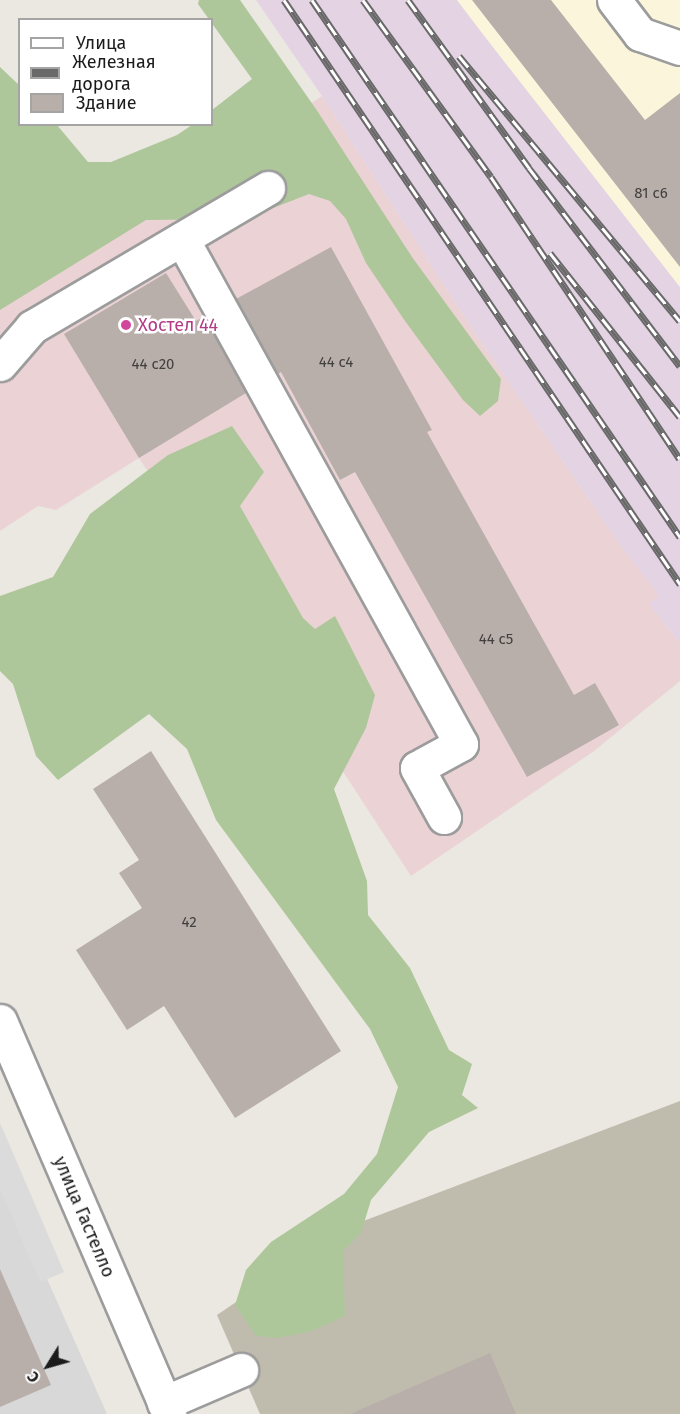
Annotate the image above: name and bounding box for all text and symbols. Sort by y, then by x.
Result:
legend [18,18,213,126]
text: Улица [76,32,126,54]
text: Железная дорога [72,51,156,95]
text: Здание [76,92,137,114]
house number: 81 с6 [634,185,668,203]
place label: Хостел 44 [138,314,218,336]
marker: Хостел 44 [119,318,133,332]
house number: 44 c4 [319,354,353,372]
house number: 44 с20 [132,356,174,374]
house number: 44 c5 [479,631,513,649]
house number: 42 [181,914,197,932]
street label: улица Гастелло [49,1153,119,1281]
north arrow [18,1336,78,1396]
text: С [23,1368,44,1387]

